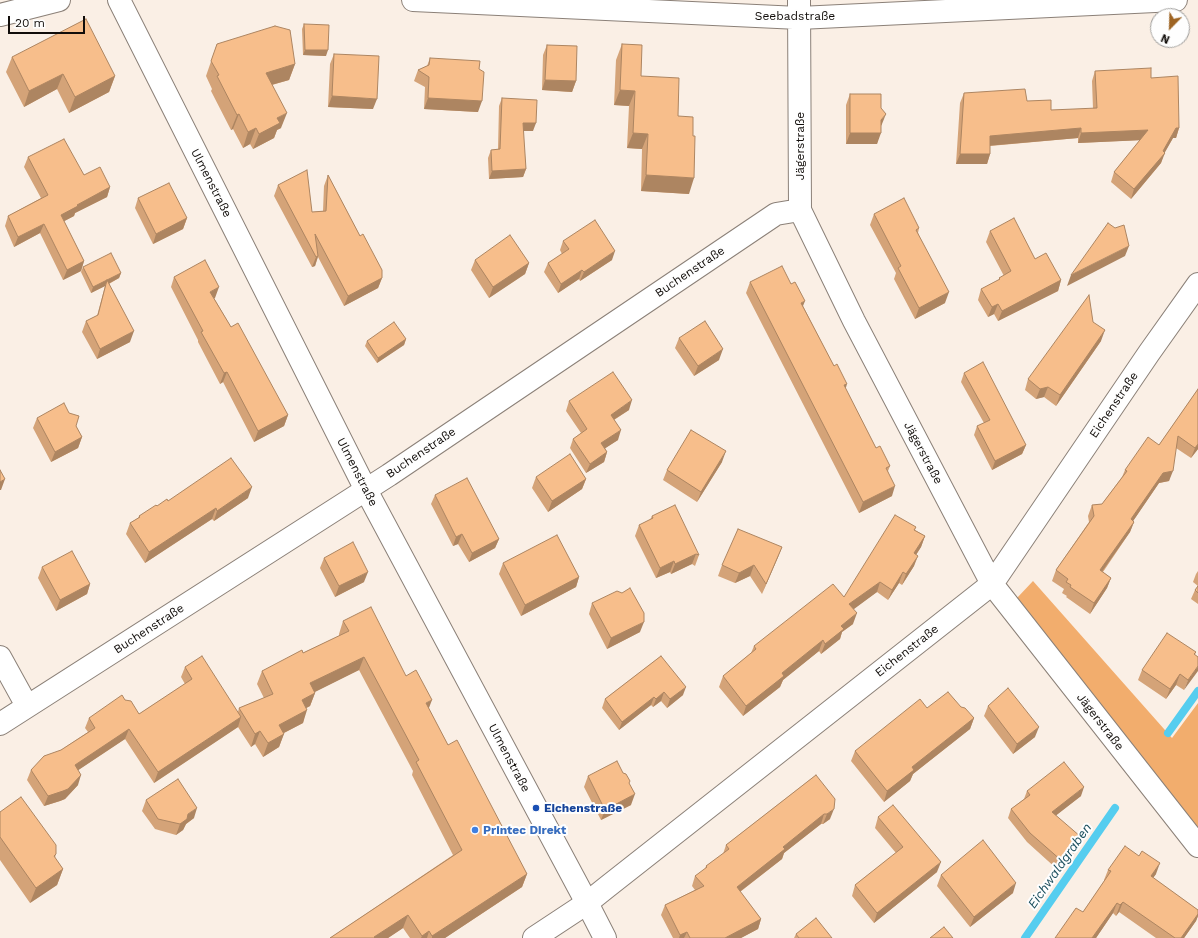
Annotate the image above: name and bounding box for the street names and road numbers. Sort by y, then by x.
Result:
street label: Seebadstraße [755,9,835,23]
street label: Jägerstraße [793,112,807,180]
street label: Ulmenstraße [188,146,234,220]
street label: Buchenstraße [652,243,728,301]
street label: Eichenstraße [1087,369,1141,441]
street label: Jägerstraße [901,419,945,487]
street label: Buchenstraße [383,424,459,482]
street label: Ulmenstraße [334,435,380,509]
street label: Buchenstraße [111,601,187,657]
street label: Eichenstraße [872,622,942,680]
street label: Jägerstraße [1073,691,1127,753]
street label: Ulmenstraße [485,721,533,795]

